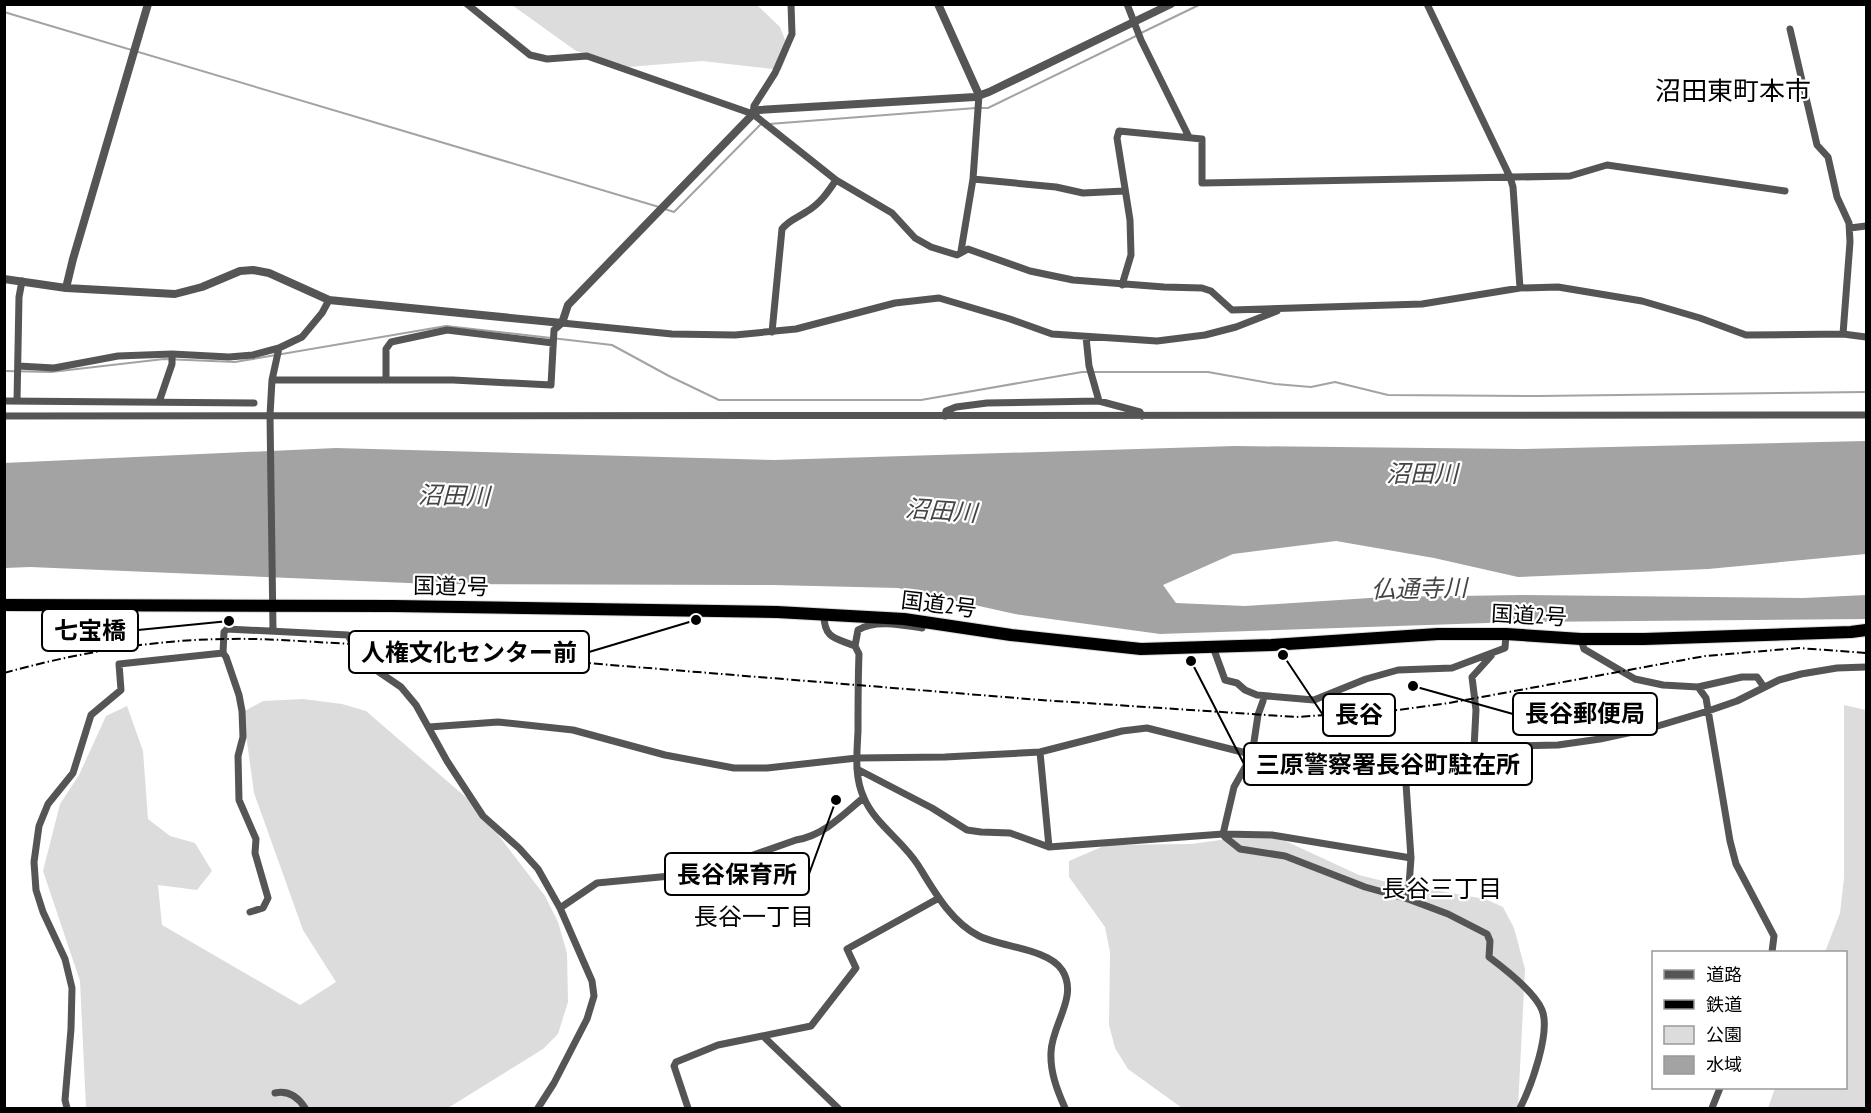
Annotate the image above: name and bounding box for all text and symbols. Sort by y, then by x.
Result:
district label: 沼田東町本市 [1655,74,1811,107]
water label: 沼田川 [1386,458,1461,489]
water label: 沼田川 [418,479,493,512]
water label: 沼田川 [904,493,981,529]
street label: 国道2号 [413,571,489,601]
water label: 仏通寺川 [1371,572,1470,605]
street label: 国道2号 [900,585,978,623]
street label: 国道2号 [1490,599,1568,631]
callout: 七宝橋 [42,609,138,651]
text: 七宝橋 [54,615,126,646]
callout: 人権文化センター前 [349,631,589,673]
text: 人権文化センター前 [361,637,577,668]
callout: 長谷郵便局 [1513,693,1657,735]
callout: 長谷 [1323,694,1395,736]
text: 長谷郵便局 [1525,698,1645,729]
text: 長谷 [1335,699,1383,730]
callout: 三原警察署長谷町駐在所 [1244,743,1532,785]
text: 三原警察署長谷町駐在所 [1256,749,1520,780]
callout: 長谷保育所 [665,853,809,895]
text: 長谷保育所 [677,859,797,890]
district label: 長谷三丁目 [1382,873,1502,904]
district label: 長谷一丁目 [694,901,814,932]
legend [1652,951,1847,1089]
text: 道路 [1706,963,1742,986]
text: 鉄道 [1706,993,1742,1016]
text: 公園 [1706,1023,1742,1046]
text: 水域 [1706,1053,1742,1076]

